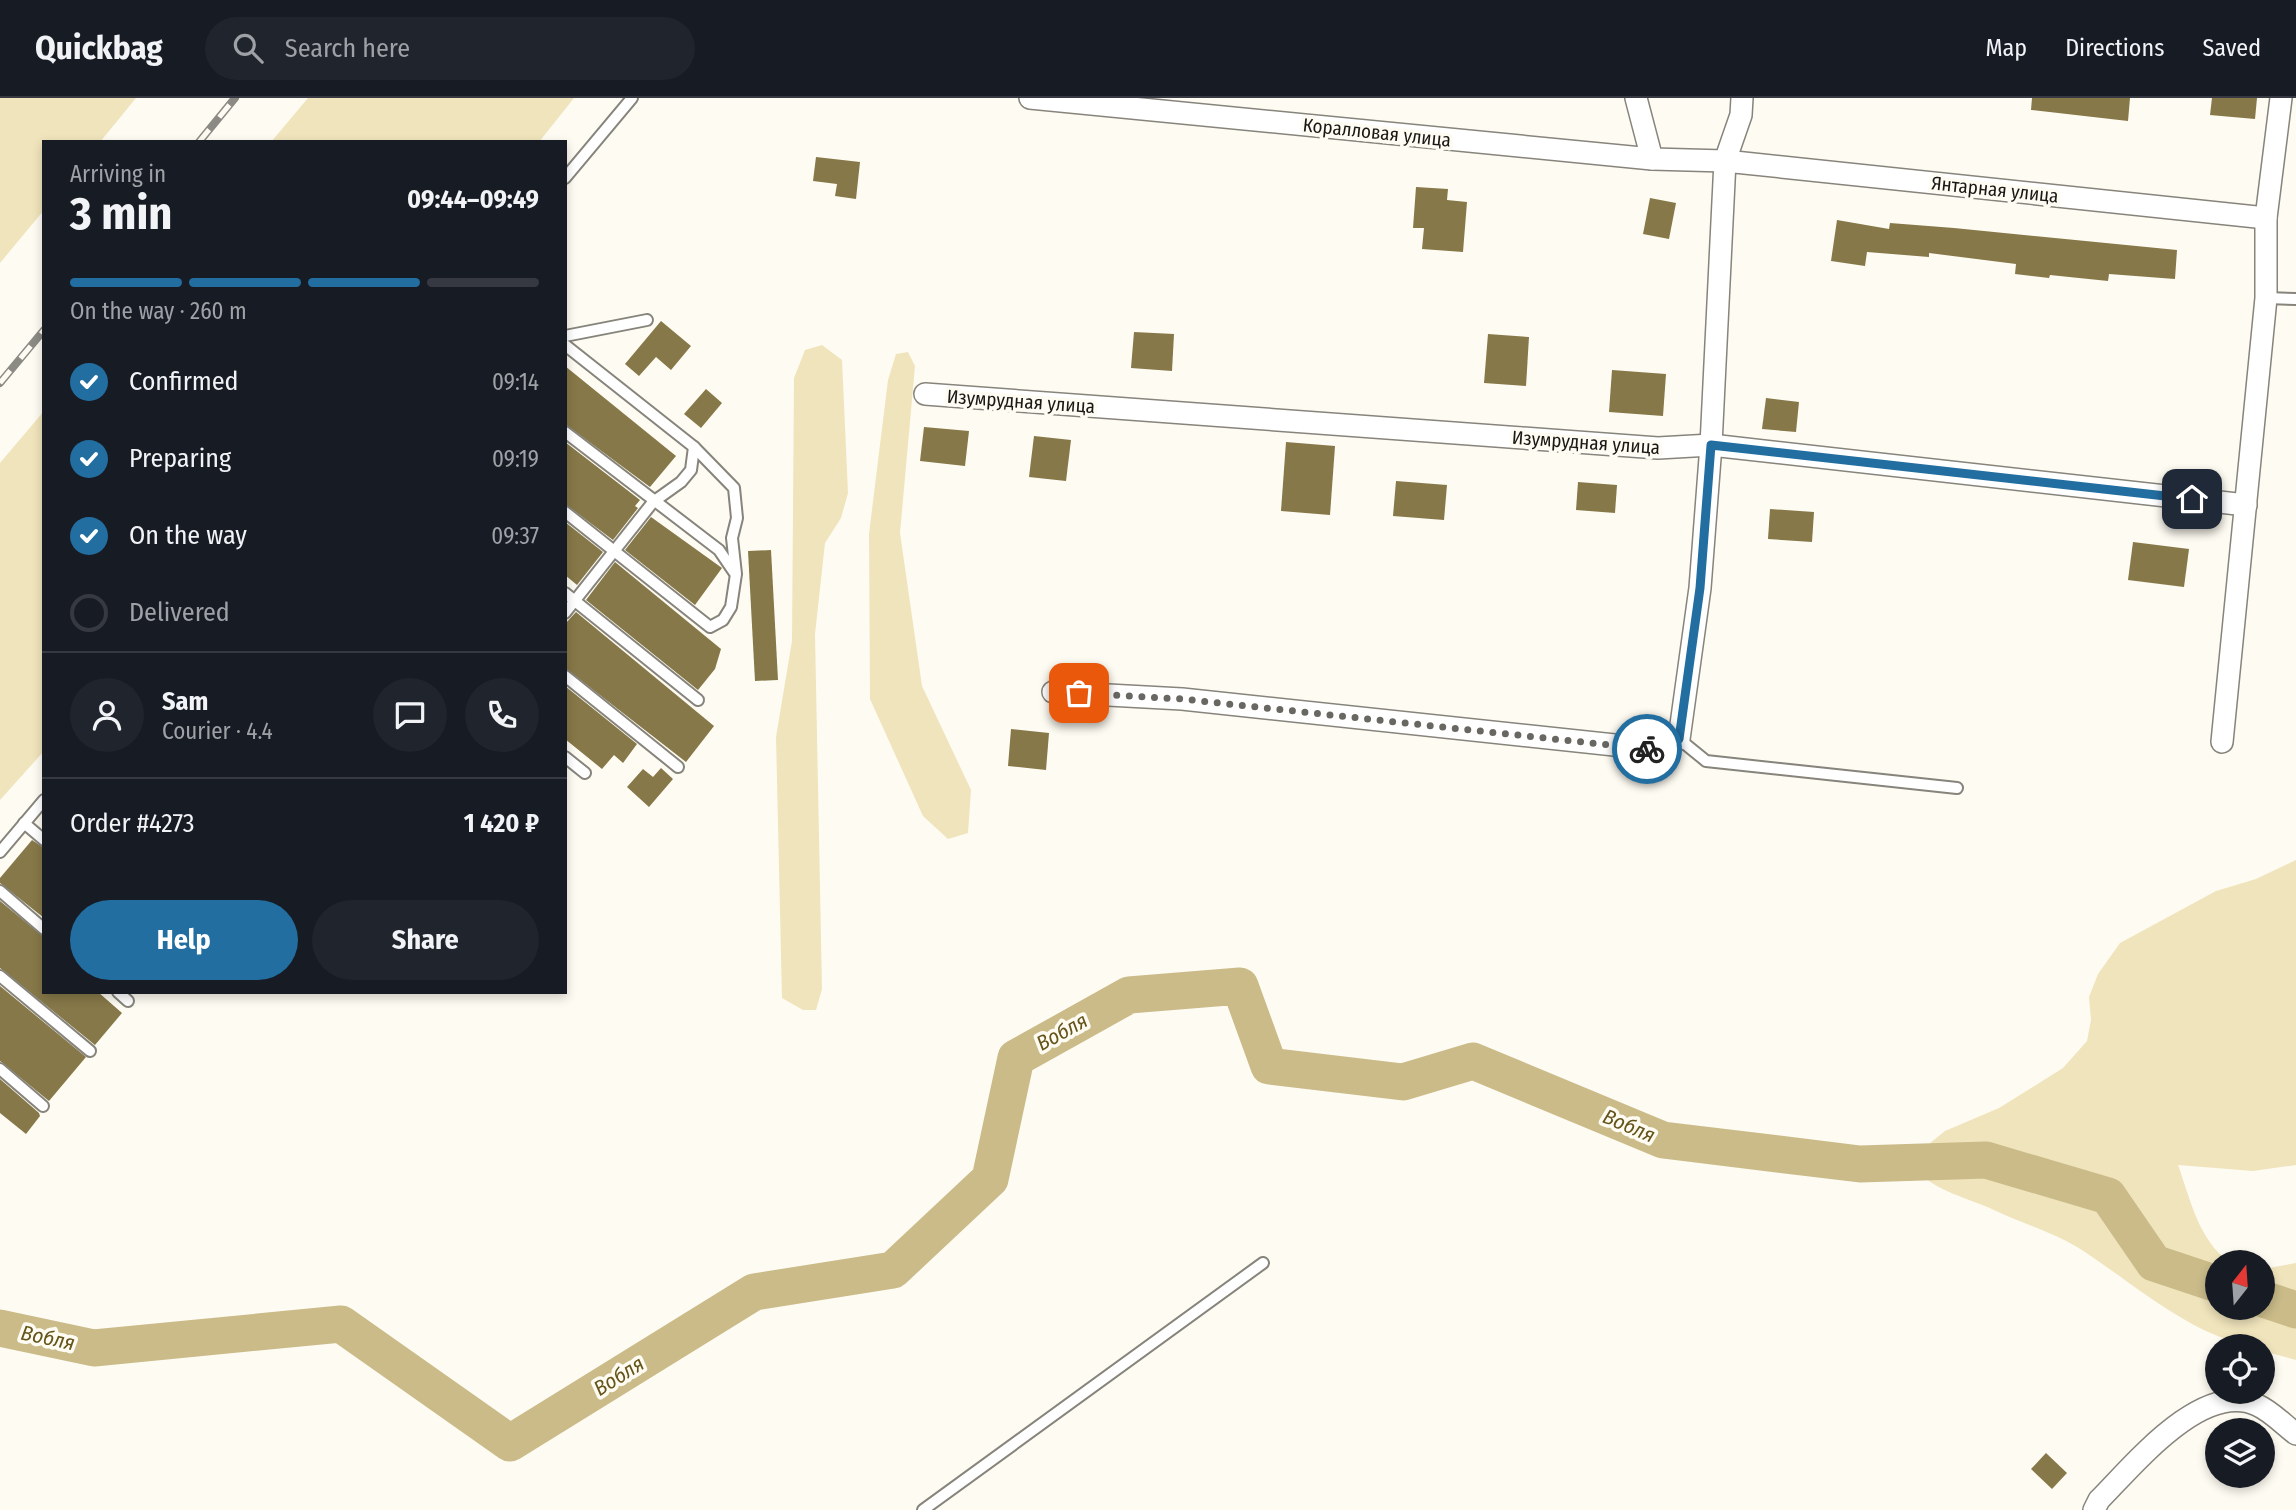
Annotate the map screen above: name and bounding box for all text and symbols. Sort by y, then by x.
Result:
search box [205,17,695,80]
text: Quickbag [35,28,163,68]
icon: search [229,29,267,67]
text: Search here [285,33,410,64]
text: Map [1986,34,2027,62]
text: Directions [2065,34,2164,62]
text: Saved [2202,34,2261,62]
street label: Коралловая улица [1302,113,1452,152]
text: Arriving in [70,160,166,188]
street label: Янтарная улица [1930,171,2060,208]
text: 09:44–09:49 [407,184,539,215]
text: 3 min [70,186,172,241]
text: On the way · 260 m [70,297,247,325]
icon: check [70,363,108,401]
text: Confirmed [129,366,239,397]
text: 09:14 [492,368,539,396]
street label: Изумрудная улица [946,385,1096,418]
street label: Изумрудная улица [1511,426,1661,459]
icon: check [70,440,108,478]
text: Preparing [129,443,231,474]
text: 09:19 [492,445,539,473]
pin [2162,469,2222,529]
icon: home [2173,480,2211,518]
icon: check [70,517,108,555]
text: On the way [129,520,247,551]
text: 09:37 [491,522,539,550]
text: Delivered [129,597,230,628]
pin [1049,663,1109,723]
icon: bag [1060,674,1098,712]
button: person [70,678,144,752]
button: chat [373,678,447,752]
button: phone [465,678,539,752]
text: Sam [162,686,208,717]
courier [1612,714,1682,784]
text: Courier · 4.4 [162,717,273,745]
icon: bike [1628,730,1666,768]
text: Order #4273 [70,808,195,839]
text: 1 420 ₽ [464,808,539,839]
button: Help [70,900,298,980]
button: Share [312,900,539,980]
water label: Вобля [1032,1007,1092,1057]
water label: Вобля [1599,1103,1659,1149]
north arrow [2205,1250,2275,1320]
map controls [2205,1250,2275,1488]
water label: Вобля [19,1320,77,1356]
button: locate [2205,1334,2275,1404]
water label: Вобля [589,1351,649,1401]
button: layers [2205,1418,2275,1488]

